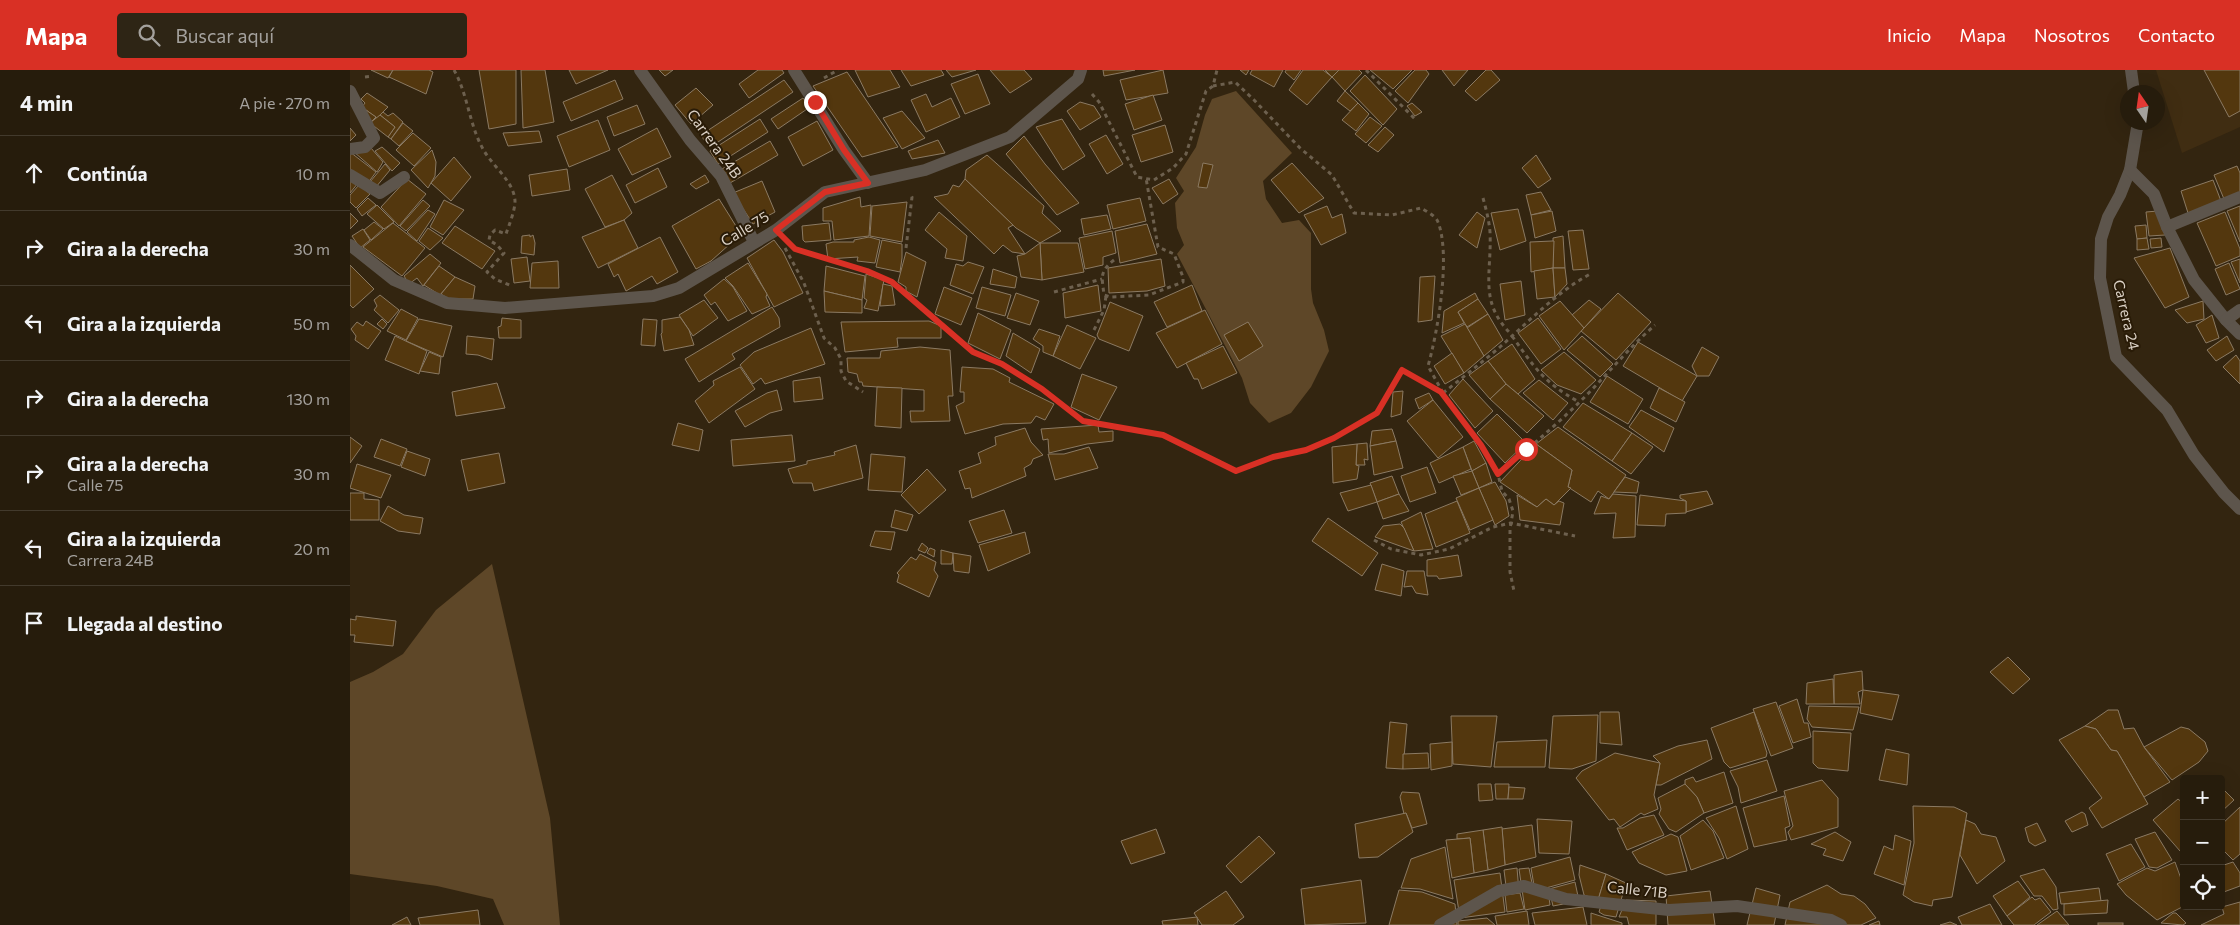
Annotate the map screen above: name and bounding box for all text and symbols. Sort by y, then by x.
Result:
search box [117,13,467,58]
text: Mapa [25,21,87,50]
icon: search [135,21,163,49]
text: Buscar aquí [175,24,274,47]
text: Inicio [1887,24,1931,46]
text: Mapa [1959,24,2006,46]
text: Nosotros [2034,24,2110,46]
text: Contacto [2138,24,2215,46]
north arrow [2120,85,2165,130]
text: 4 min [20,90,73,115]
route end [804,91,827,114]
text: A pie · 270 m [239,93,330,112]
street label: Carrera 24B [684,105,746,182]
icon: ahead [20,159,48,187]
text: Continúa [67,162,148,185]
text: 10 m [296,164,330,183]
street label: Calle 75 [717,207,772,250]
icon: right [20,234,48,262]
text: Gira a la derecha [67,237,209,260]
text: 30 m [293,239,330,258]
street label: Carrera 24 [2110,278,2144,352]
icon: left [20,309,48,337]
text: Gira a la izquierda [67,312,221,335]
text: 50 m [293,314,330,333]
icon: right [20,384,48,412]
text: Gira a la derecha [67,387,209,410]
text: 130 m [287,389,330,408]
route start [1515,438,1538,461]
text: Gira a la derecha [67,452,209,475]
icon: right [20,459,48,487]
text: 30 m [293,464,330,483]
text: Calle 75 [67,475,124,494]
text: Gira a la izquierda [67,527,221,550]
icon: left [20,534,48,562]
text: 20 m [294,539,330,558]
text: Carrera 24B [67,550,153,569]
icon: arrive [20,609,48,637]
text: Llegada al destino [67,612,223,635]
map controls [2180,775,2225,910]
button: + [2180,775,2225,820]
button: − [2180,820,2225,865]
button: locate [2180,865,2225,910]
street label: Calle 71B [1606,877,1668,901]

